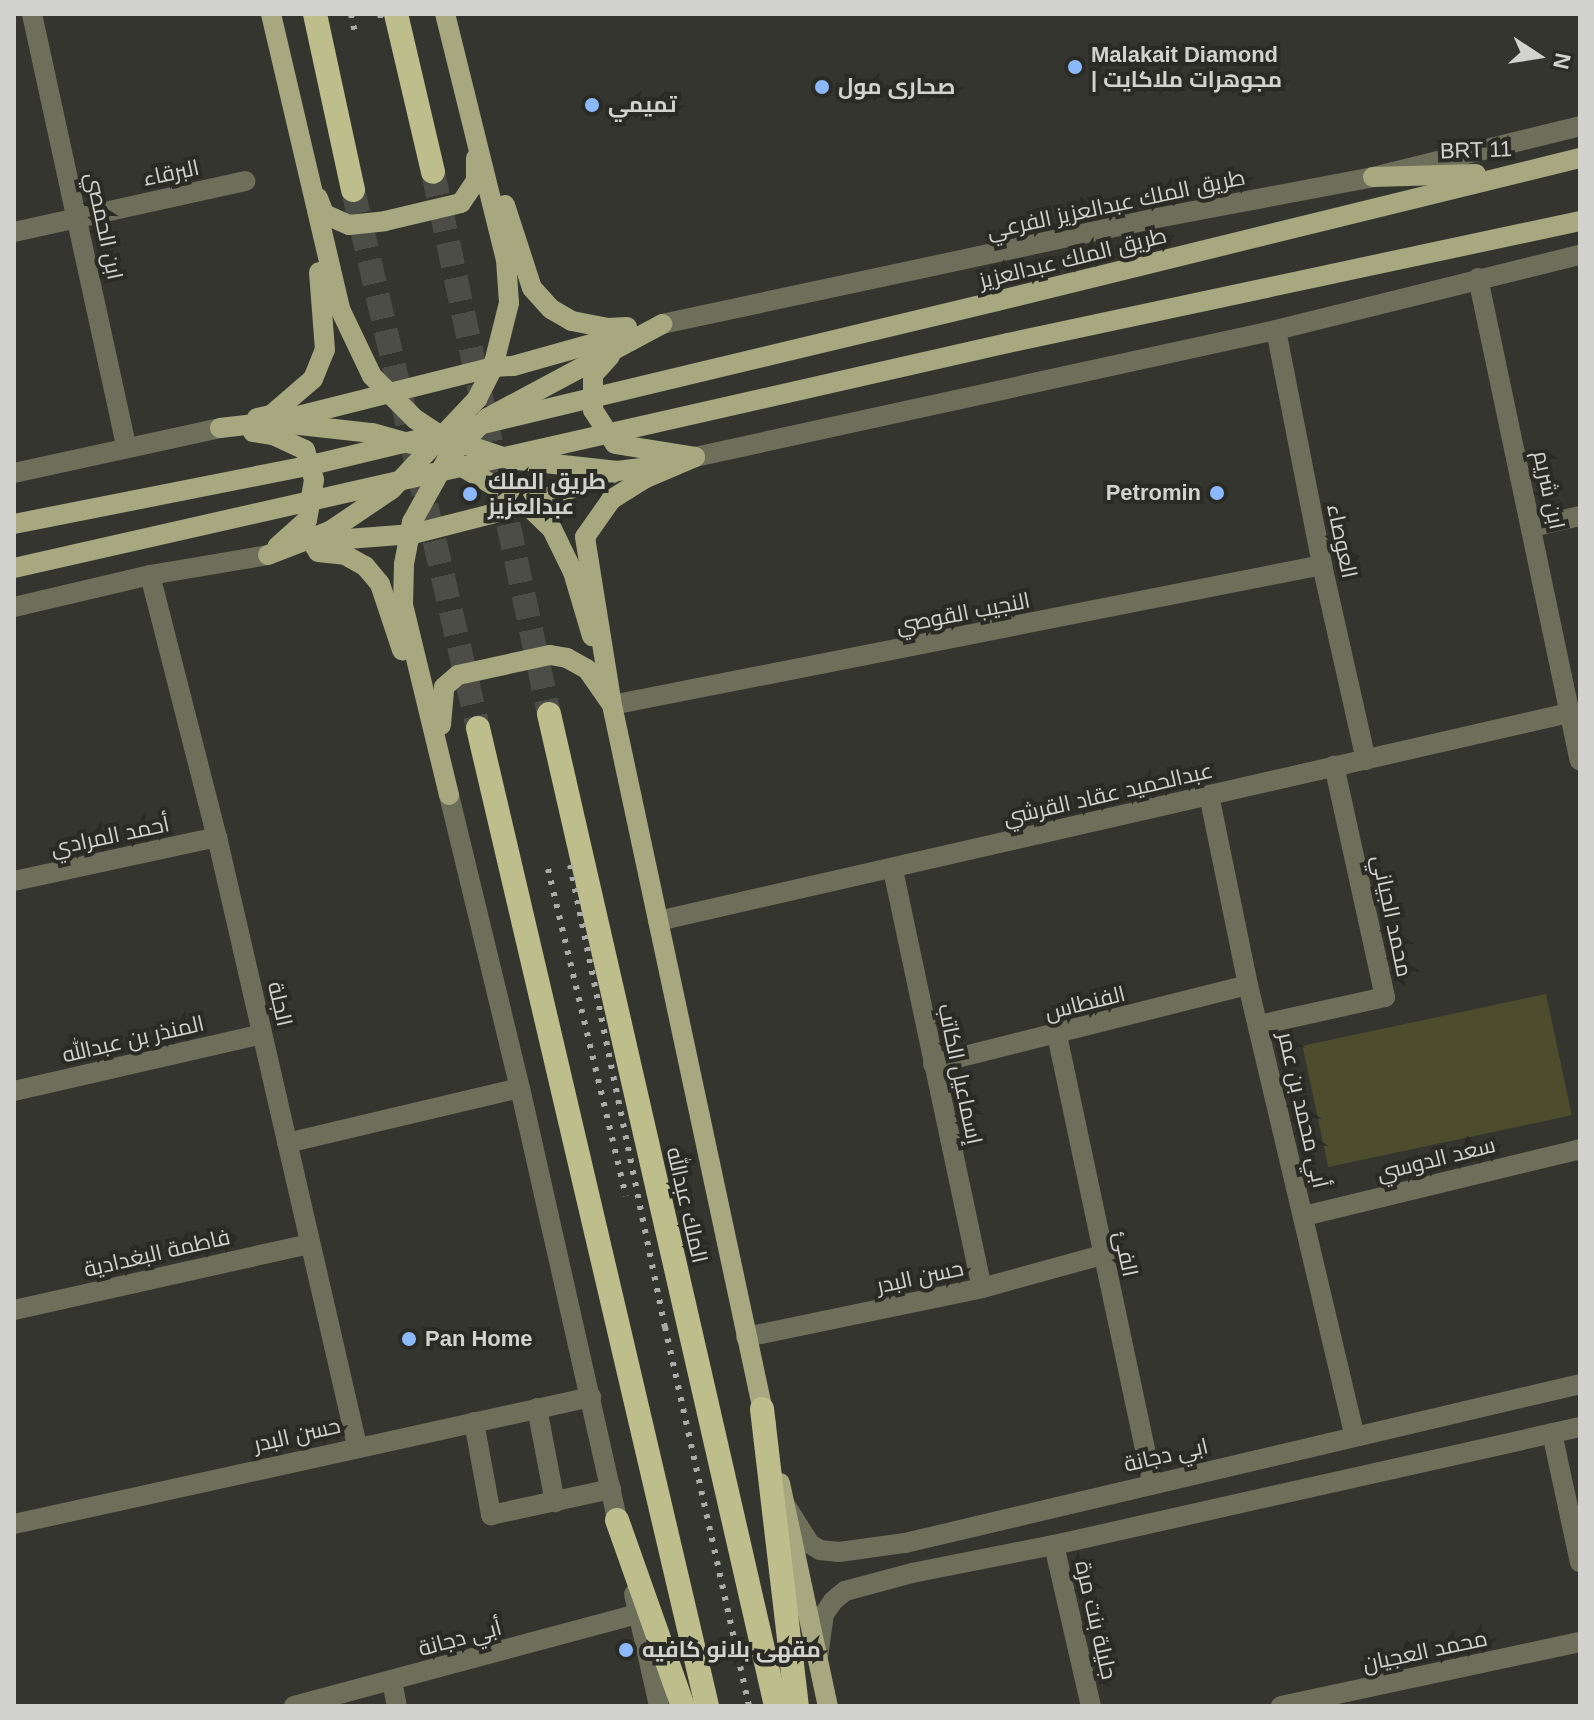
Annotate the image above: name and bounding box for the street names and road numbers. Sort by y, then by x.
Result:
street label: BRT 11 [1439,136,1513,164]
street label: البرقاء [140,154,202,192]
street label: طريق الملك عبدالعزيز الفرعي [984,164,1248,244]
street label: ابن الحمصي [80,170,128,282]
street label: طريق الملك عبدالعزيز [977,222,1169,294]
street label: ابن شريم [1528,448,1570,532]
street label: العوصاء [1321,501,1363,581]
street label: النجيب القوصي [894,587,1032,639]
street label: عبدالحميد عقاد القرشي [1001,757,1215,831]
street label: أحمد المرادي [48,811,172,861]
street label: محمد الجياني [1366,853,1418,979]
street label: الجلة [262,979,298,1029]
street label: الفنطاس [1042,980,1128,1026]
street label: إسماعيل الكاتب [932,1001,988,1147]
street label: المنذر بن عبدالله [60,1010,206,1068]
street label: أبي محمد بن عمر [1272,1029,1334,1191]
street label: سعد الدوسي [1374,1132,1498,1186]
street label: الملك عبدالله [661,1145,713,1265]
street label: فاطمة البغدادية [81,1223,233,1283]
street label: الفئ [1108,1229,1144,1279]
street label: حسن البدر [874,1255,966,1299]
street label: حسن البدر [251,1412,343,1458]
street label: ابي دجانة [1121,1433,1211,1477]
street label: جليلة بنت مرة [1070,1558,1122,1682]
street label: أبي دجانة [415,1614,505,1662]
street label: محمد العجيان [1360,1625,1490,1677]

